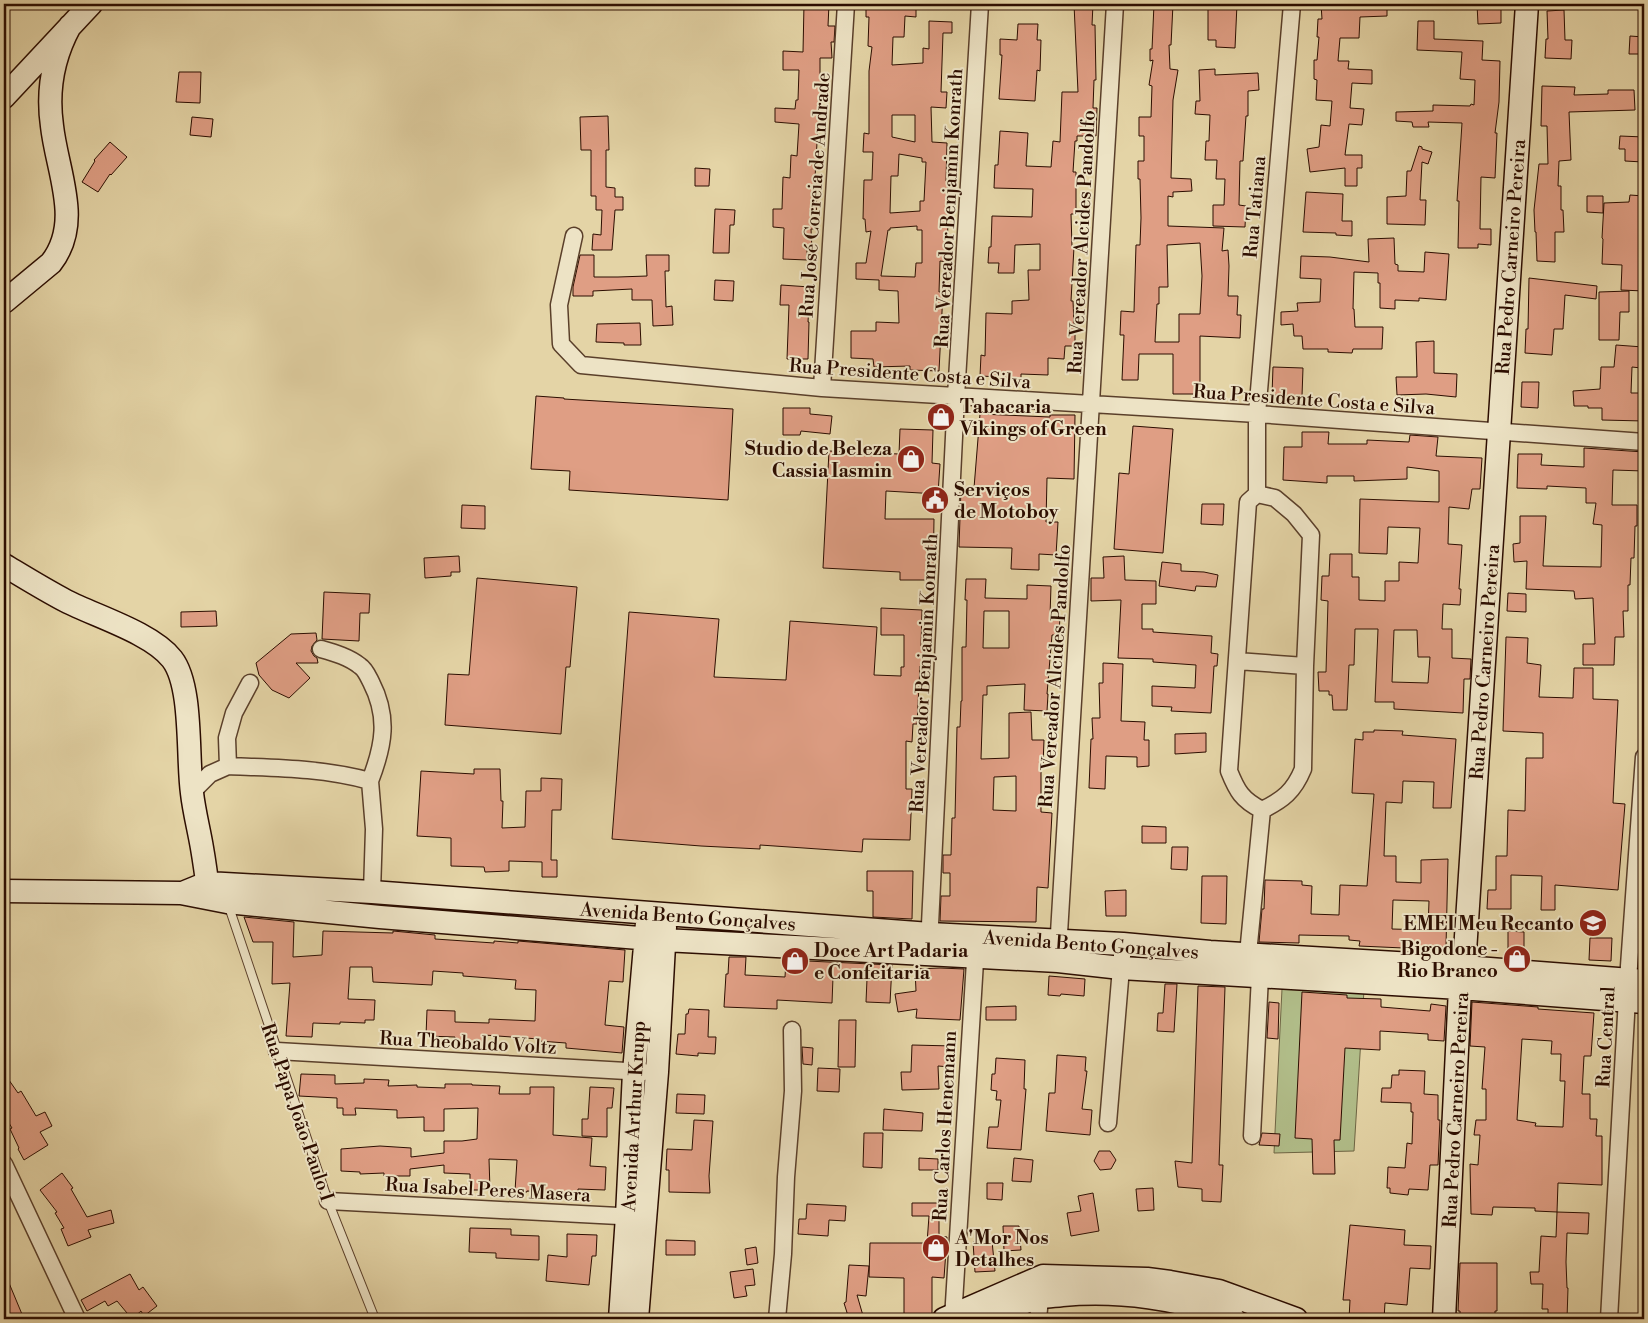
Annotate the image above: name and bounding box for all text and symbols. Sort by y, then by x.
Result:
street label: Rua Vereador Benjamin Konrath [930,68,968,348]
street label: Rua José Correia de Andrade [794,72,836,318]
street label: Rua Vereador Alcides Pandolfo [1063,109,1101,375]
street label: Rua Pedro Carneiro Pereira [1491,138,1531,376]
street label: Rua Tatiana [1239,154,1271,259]
street label: Rua Presidente Costa e Silva [788,354,1032,394]
street label: Rua Presidente Costa e Silva [1192,380,1436,420]
place label: Tabacaria Vikings of Green [959,395,1107,441]
shop icon: Tabacaria Vikings of Green [926,402,956,432]
place label: Studio de Beleza Cassia Iasmin [745,437,893,483]
shop icon: Studio de Beleza Cassia Iasmin [896,444,926,474]
place label: Serviços de Motoboy [954,478,1059,524]
public building icon: Serviços de Motoboy [920,485,950,515]
street label: Rua Vereador Benjamin Konrath [905,533,943,813]
street label: Rua Vereador Alcides Pandolfo [1034,543,1076,809]
street label: Rua Pedro Carneiro Pereira [1465,543,1505,781]
street label: Avenida Bento Gonçalves [578,897,797,937]
school or university icon: EMEI Meu Recanto [1578,908,1608,938]
place label: EMEI Meu Recanto [1403,912,1574,936]
street label: Avenida Bento Gonçalves [981,925,1200,965]
place label: Bigodone - Rio Branco [1397,937,1498,983]
place label: Doce Art Padaria e Confeitaria [814,939,969,985]
shop icon: Bigodone - Rio Branco [1502,944,1532,974]
shop icon: Doce Art Padaria e Confeitaria [780,946,810,976]
street label: Rua Central [1591,985,1621,1088]
street label: Rua Pedro Carneiro Pereira [1438,991,1474,1229]
street label: Rua Papa João Paulo I [255,1020,339,1204]
street label: Avenida Arthur Krupp [617,1020,651,1213]
street label: Rua Theobaldo Voltz [379,1026,557,1060]
street label: Rua Carlos Henemann [928,1030,962,1222]
street label: Rua Isabel Peres Masera [384,1173,592,1207]
place label: A'Mor Nos Detalhes [954,1226,1049,1272]
shop icon: A'Mor Nos Detalhes [921,1233,951,1263]

